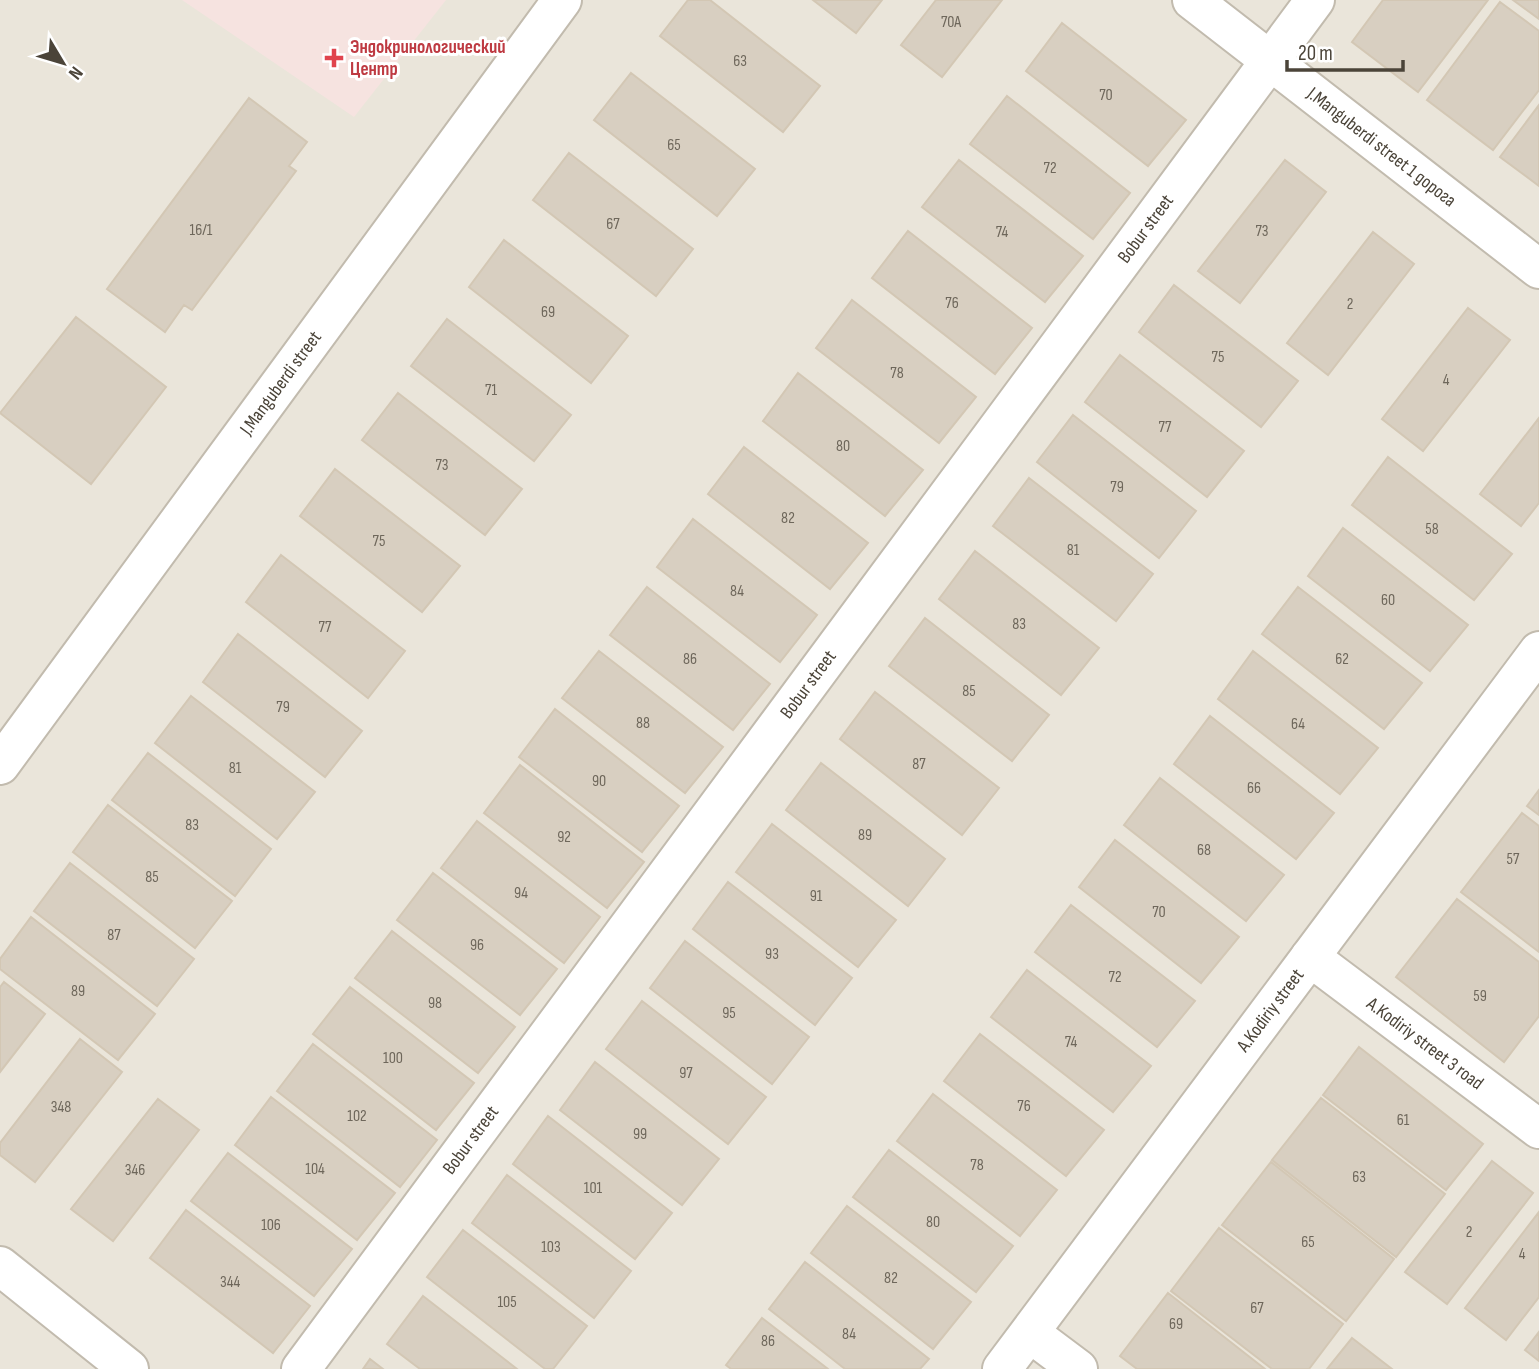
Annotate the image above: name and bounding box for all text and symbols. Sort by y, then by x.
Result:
house number: 70A [941,13,961,32]
north arrow [28,28,98,98]
scale bar [1287,28,1402,72]
place label: Эндокринологический Центр [350,36,506,81]
text: 20 m [1298,41,1333,66]
marker: Эндокринологический Центр [324,48,344,68]
house number: 63 [733,52,747,71]
text: N [63,61,87,84]
street label: J.Manguberdi street 1 дорога [1302,82,1461,212]
house number: 70 [1099,86,1113,105]
house number: 65 [667,136,681,155]
house number: 72 [1044,159,1056,178]
street label: Bobur street [1113,190,1179,268]
house number: 67 [606,215,620,234]
house number: 16/1 [190,221,213,240]
house number: 73 [1255,222,1269,241]
house number: 74 [996,223,1008,242]
house number: 76 [945,294,959,313]
house number: 2 [1347,295,1353,314]
house number: 69 [541,303,555,322]
street label: J.Manguberdi street [234,326,327,440]
house number: 75 [1212,348,1224,367]
house number: 78 [890,364,904,383]
house number: 4 [1443,371,1450,390]
house number: 71 [485,381,497,400]
house number: 77 [1159,418,1172,437]
house number: 80 [836,437,850,456]
house number: 73 [435,456,449,475]
house number: 79 [1110,478,1124,497]
house number: 82 [781,509,795,528]
house number: 58 [1425,520,1439,539]
house number: 75 [373,532,385,551]
house number: 81 [1067,541,1080,560]
house number: 84 [730,582,744,601]
house number: 60 [1381,591,1395,610]
house number: 83 [1012,615,1026,634]
house number: 77 [319,618,332,637]
street label: Bobur street [775,645,841,723]
house number: 86 [683,650,697,669]
house number: 62 [1335,650,1349,669]
house number: 85 [962,682,976,701]
house number: 79 [276,698,290,717]
house number: 88 [636,714,650,733]
house number: 64 [1291,715,1305,734]
house number: 87 [912,755,926,774]
house number: 81 [229,759,242,778]
house number: 90 [592,772,606,791]
house number: 66 [1247,779,1261,798]
house number: 83 [185,816,199,835]
house number: 89 [858,826,872,845]
house number: 92 [557,828,571,847]
house number: 68 [1197,841,1211,860]
house number: 57 [1507,850,1520,869]
house number: 85 [145,868,159,887]
house number: 94 [514,884,528,903]
house number: 91 [810,887,823,906]
house number: 70 [1152,903,1166,922]
house number: 87 [107,926,121,945]
house number: 96 [470,936,484,955]
house number: 93 [765,945,779,964]
street label: A.Kodiriy street [1231,964,1309,1057]
house number: 72 [1109,968,1121,987]
house number: 89 [71,982,85,1001]
house number: 59 [1473,987,1487,1006]
street label: A.Kodiriy street 3 road [1361,992,1488,1095]
house number: 98 [428,994,442,1013]
house number: 95 [722,1004,736,1023]
house number: 74 [1065,1033,1077,1052]
house number: 100 [383,1049,403,1068]
house number: 97 [679,1064,693,1083]
house number: 76 [1017,1097,1031,1116]
house number: 348 [51,1098,71,1117]
street label: Bobur street [438,1101,504,1179]
house number: 102 [347,1107,367,1126]
house number: 61 [1397,1111,1410,1130]
house number: 99 [633,1125,647,1144]
house number: 78 [970,1156,984,1175]
house number: 104 [305,1160,325,1179]
house number: 346 [125,1161,145,1180]
house number: 63 [1352,1168,1366,1187]
house number: 101 [584,1179,603,1198]
house number: 80 [926,1213,940,1232]
house number: 106 [261,1216,281,1235]
house number: 2 [1466,1223,1472,1242]
house number: 65 [1301,1233,1315,1252]
house number: 103 [541,1238,561,1257]
house number: 4 [1519,1245,1526,1264]
house number: 82 [884,1269,898,1288]
house number: 344 [220,1273,240,1292]
house number: 105 [497,1293,517,1312]
house number: 67 [1250,1299,1264,1318]
house number: 69 [1169,1315,1183,1334]
house number: 84 [842,1325,856,1344]
house number: 86 [761,1332,775,1351]

